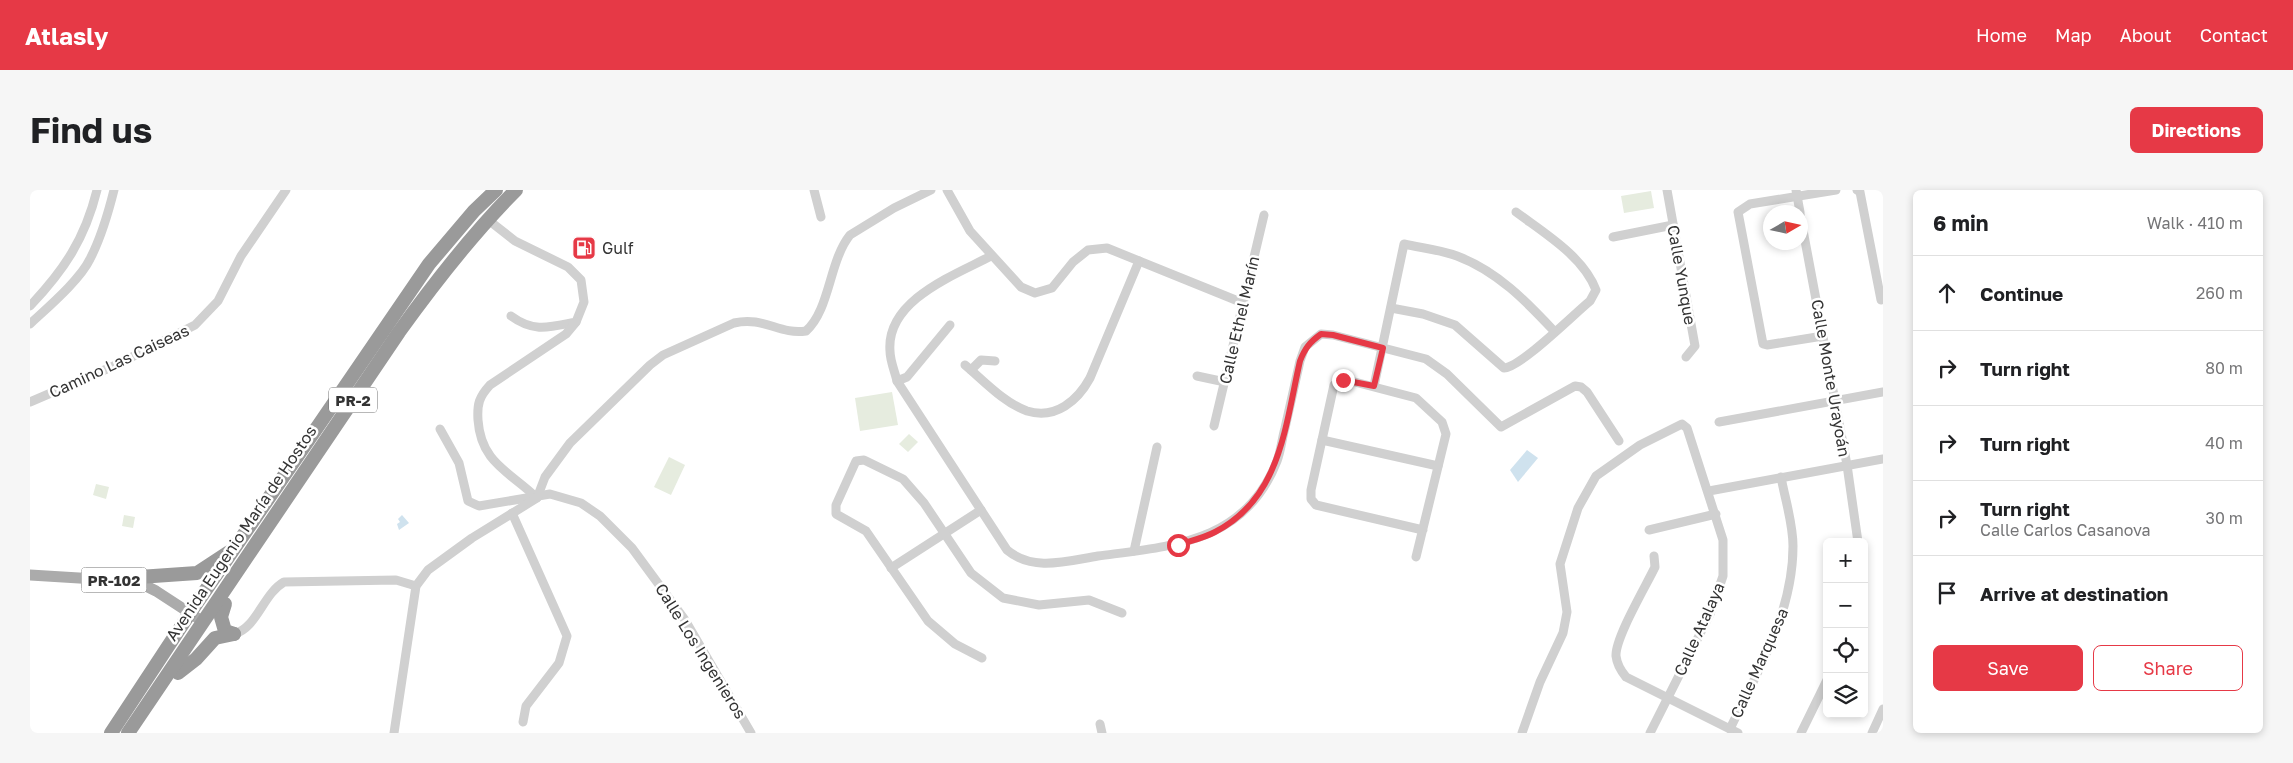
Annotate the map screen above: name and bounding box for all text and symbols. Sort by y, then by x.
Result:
text: Atlasly [25,21,108,50]
text: Home [1976,24,2027,46]
text: Map [2055,24,2092,46]
text: About [2120,24,2172,46]
text: Contact [2200,24,2268,46]
button: Directions [2130,107,2263,153]
text: Find us [30,109,152,151]
north arrow [1763,205,1808,250]
text: 6 min [1933,210,1988,236]
text: Walk · 410 m [2147,213,2243,233]
street label: Calle Yunque [1663,224,1701,326]
fuel station icon: Gulf [571,235,597,261]
place label: Gulf [602,238,634,258]
street label: Calle Ethel Marín [1215,254,1263,386]
icon: ahead [1933,279,1961,307]
text: Continue [1980,282,2063,305]
text: 260 m [2196,283,2243,303]
street label: Calle Monte Urayoán [1807,298,1855,458]
street label: Camino Las Caiseas [46,320,192,402]
icon: right [1933,354,1961,382]
text: Turn right [1980,357,2070,380]
text: 80 m [2205,358,2243,378]
route end [1332,369,1355,392]
road number: PR-2 [329,388,377,412]
street label: Avenida Eugenio María de Hostos [161,422,321,644]
icon: right [1933,429,1961,457]
text: Turn right [1980,432,2070,455]
text: 40 m [2205,433,2243,453]
text: Turn right [1980,497,2070,520]
icon: right [1933,504,1961,532]
text: 30 m [2206,508,2243,528]
text: Calle Carlos Casanova [1980,520,2151,540]
route start [1167,534,1190,557]
map controls [1823,538,1868,718]
button: + [1823,538,1868,583]
road number: PR-102 [82,568,146,592]
street label: Calle Atalaya [1669,579,1729,679]
icon: arrive [1933,579,1961,607]
street label: Calle Los Ingenieros [651,580,751,722]
text: Arrive at destination [1980,582,2168,605]
button: − [1823,583,1868,628]
street label: Calle Marquesa [1726,605,1792,721]
button: locate [1823,628,1868,673]
button: Save [1933,645,2083,691]
button: Share [2093,645,2243,691]
button: layers [1823,673,1868,718]

